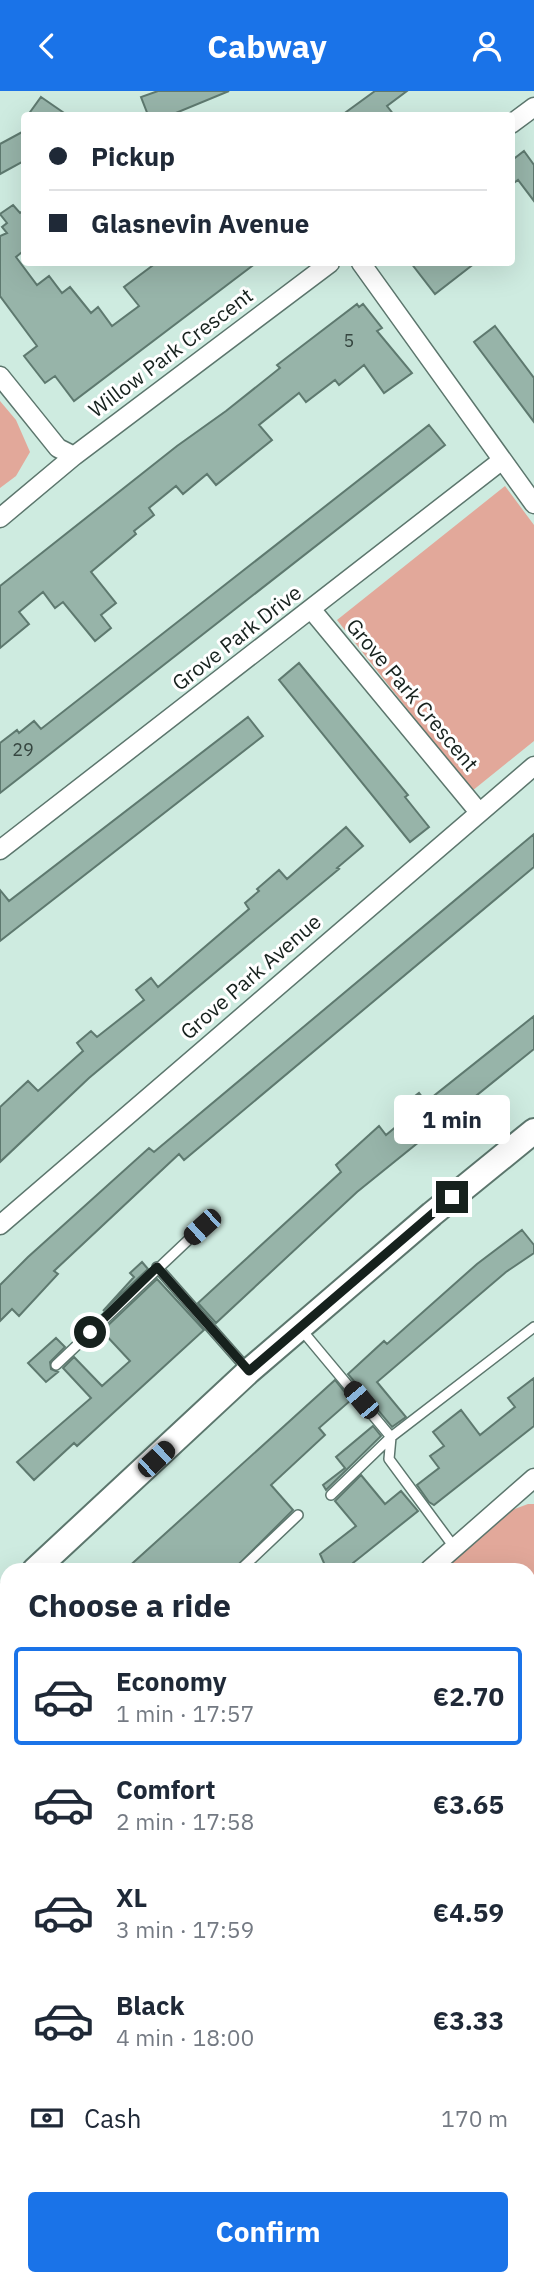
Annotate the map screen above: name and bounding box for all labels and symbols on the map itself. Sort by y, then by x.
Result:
street label: Willow Park Crescent [82,281,258,423]
house number: 5 [344,329,354,352]
street label: Grove Park Drive [166,578,307,696]
street label: Grove Park Crescent [340,612,485,777]
house number: 29 [12,738,34,761]
street label: Grove Park Avenue [174,907,327,1045]
callout: 1 min [394,1095,510,1145]
route end [436,1181,468,1213]
car [180,1205,225,1249]
route start [74,1316,106,1348]
car [340,1377,383,1423]
car [134,1437,179,1481]

